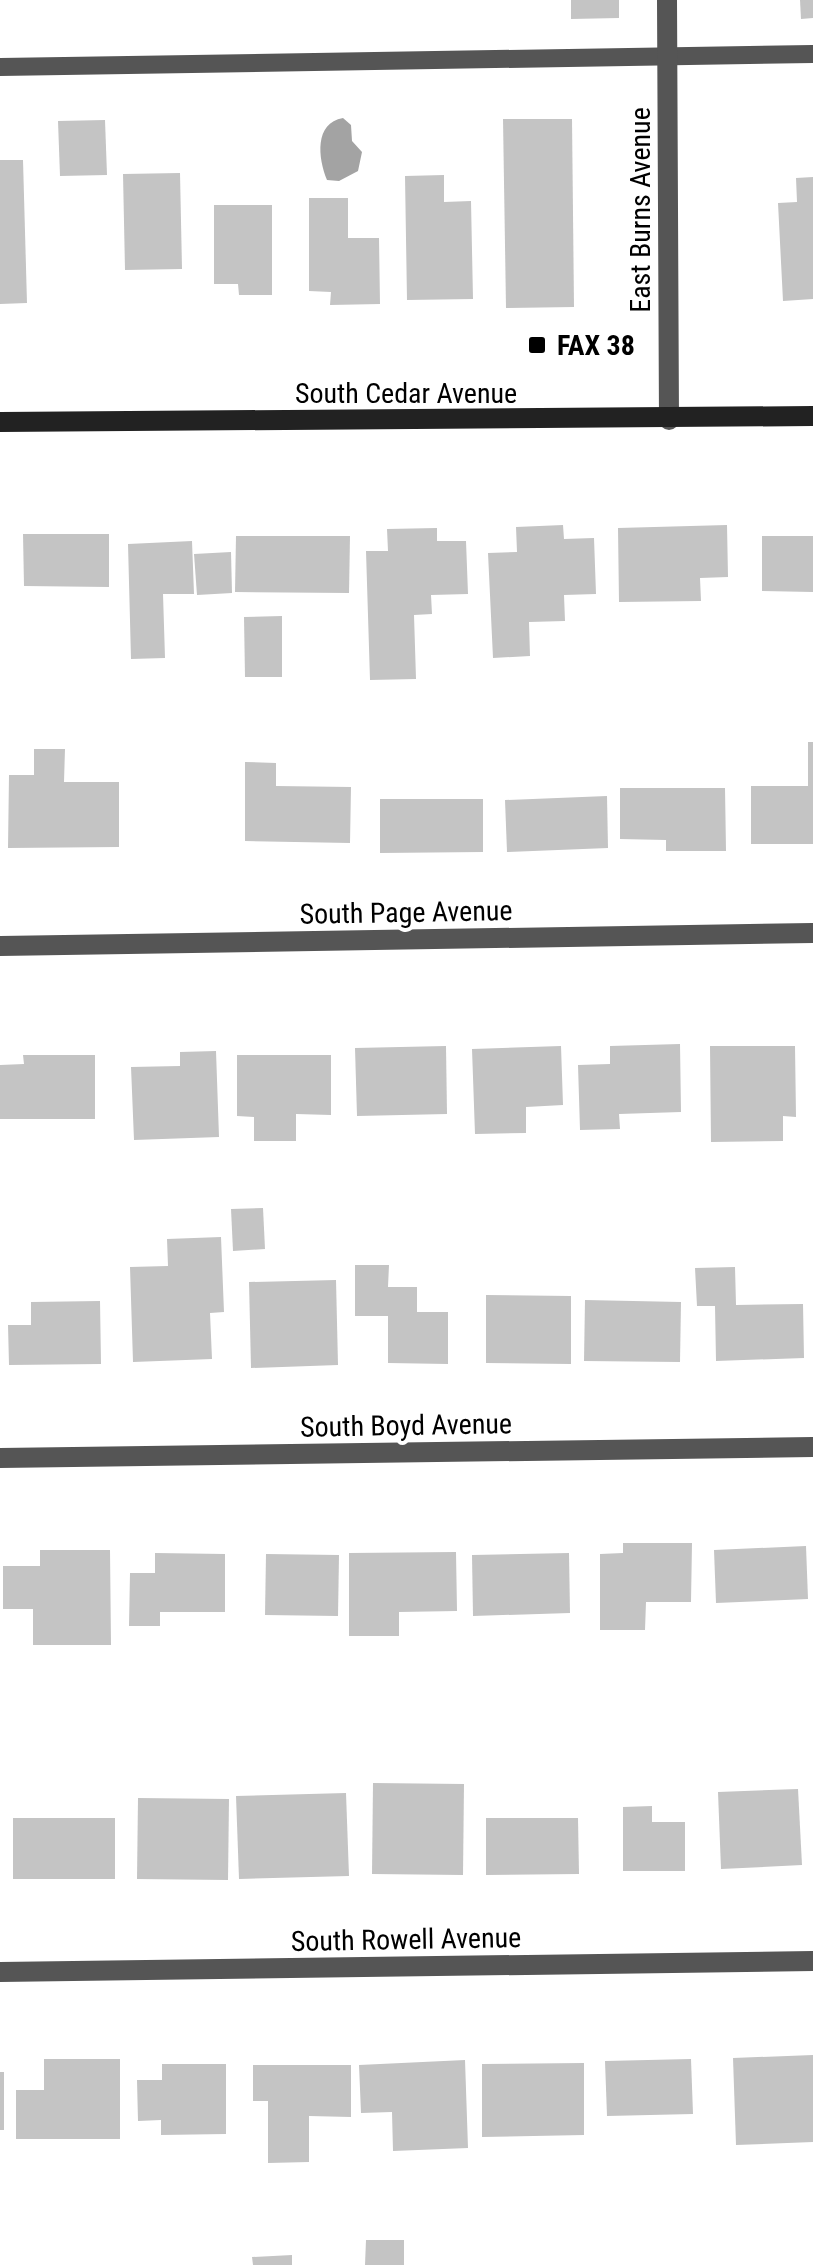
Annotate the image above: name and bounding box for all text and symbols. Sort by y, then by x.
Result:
street label: East Burns Avenue [624,107,657,313]
place label: FAX 38 [557,329,635,362]
marker: FAX 38 [526,334,548,356]
street label: South Cedar Avenue [295,377,517,410]
street label: South Page Avenue [299,894,513,931]
street label: South Boyd Avenue [300,1407,512,1444]
street label: South Rowell Avenue [291,1921,522,1958]

